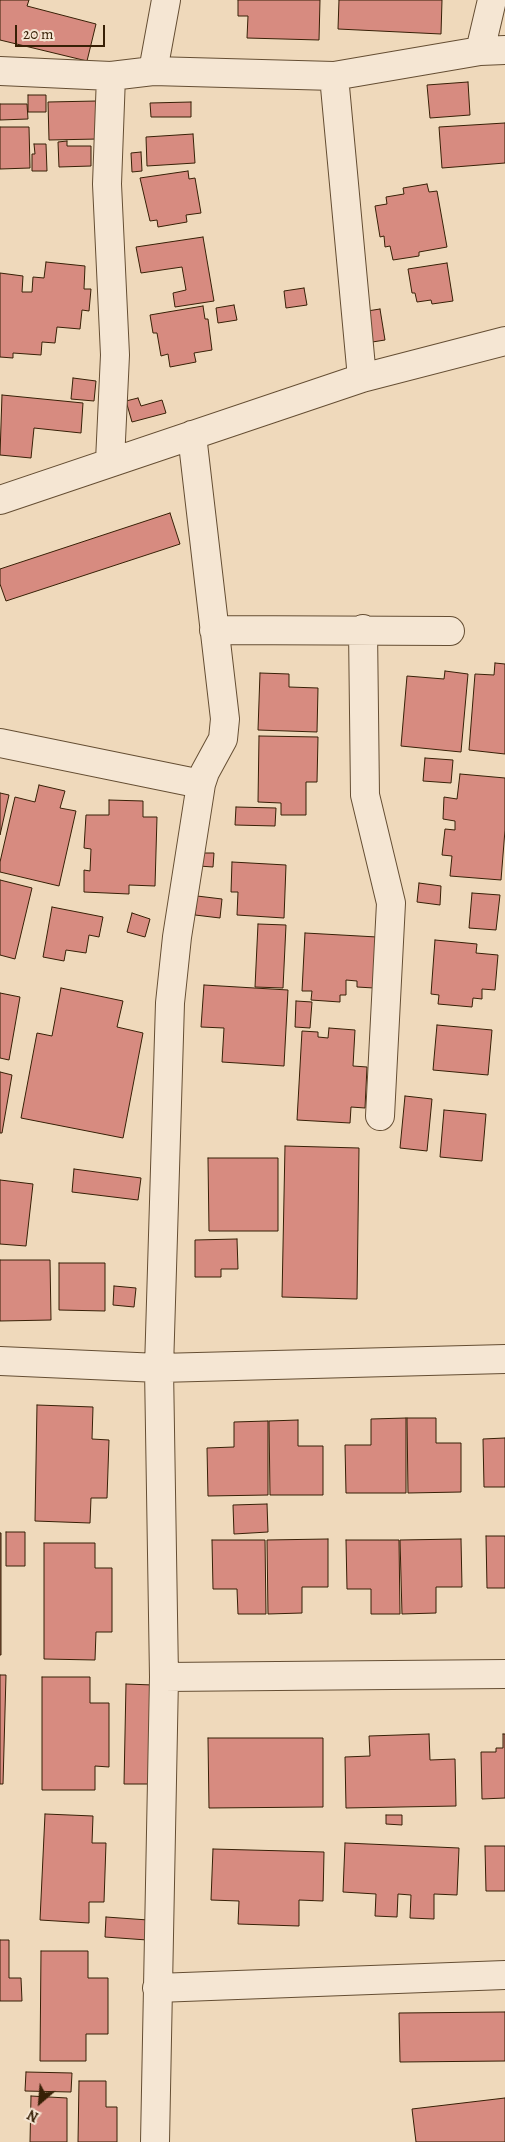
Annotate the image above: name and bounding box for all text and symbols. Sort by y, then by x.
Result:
scale bar [18,15,108,47]
text: 20 m [23,24,54,44]
north arrow [15,2077,65,2127]
text: N [24,2105,42,2127]

